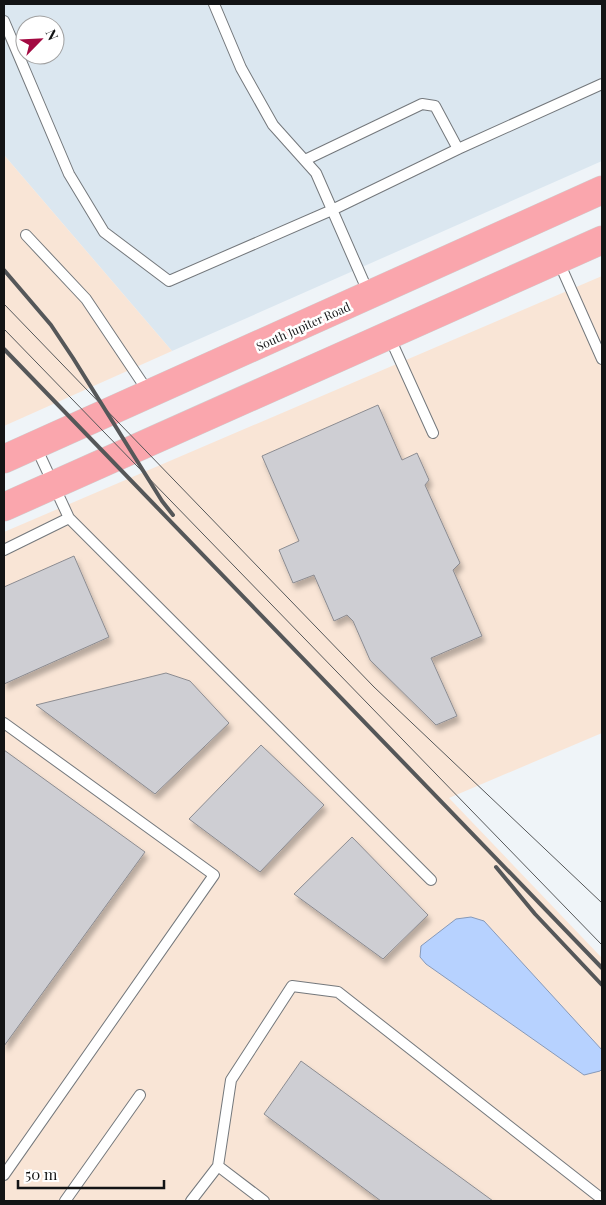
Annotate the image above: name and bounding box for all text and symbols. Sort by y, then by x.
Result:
north arrow [15,15,65,65]
text: N [42,26,63,43]
street label: South Jupiter Road [254,298,353,354]
scale bar [18,1158,164,1190]
text: 50 m [25,1164,58,1184]

